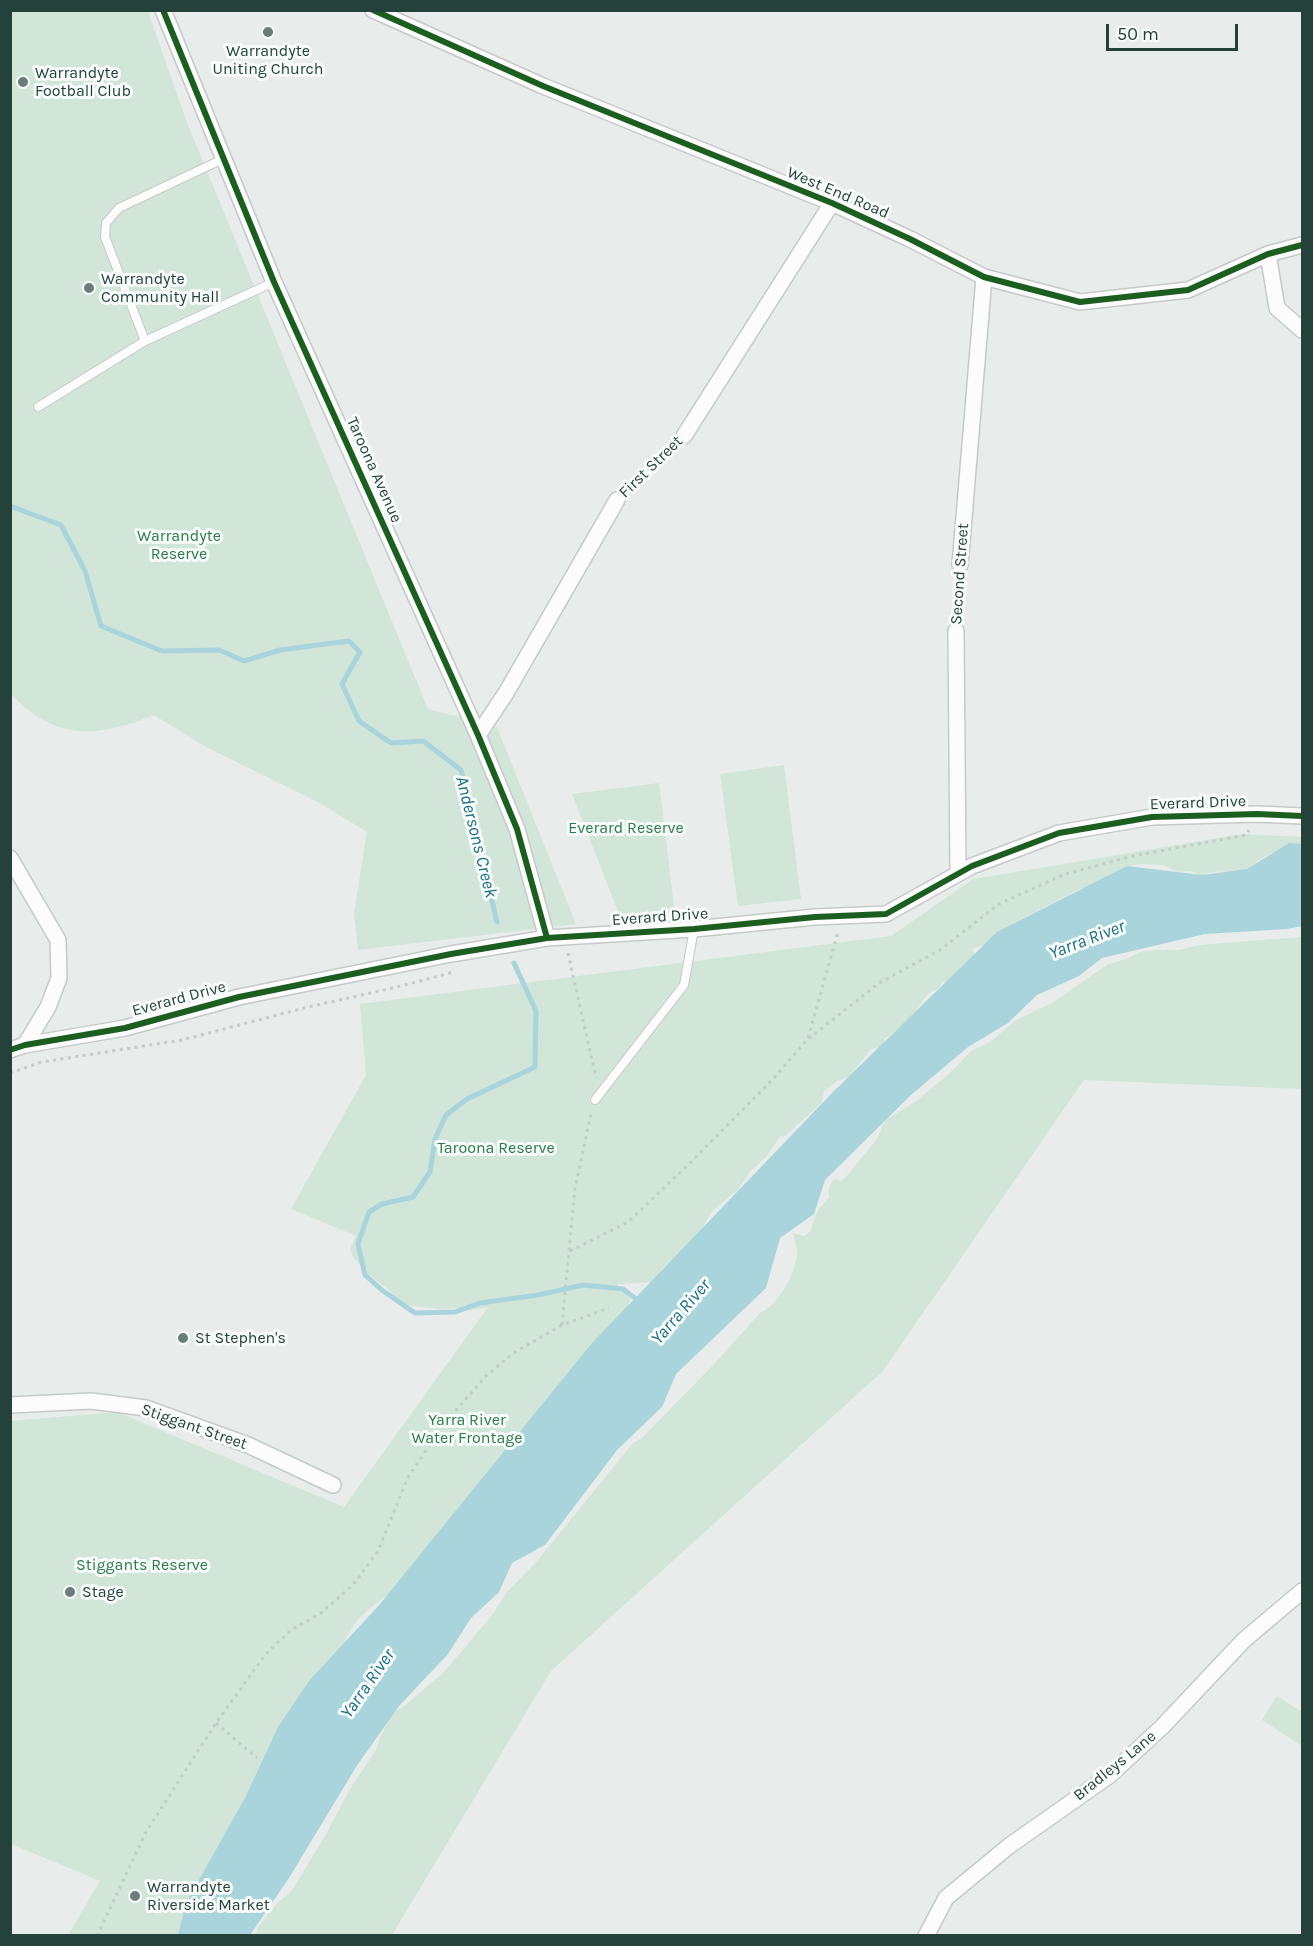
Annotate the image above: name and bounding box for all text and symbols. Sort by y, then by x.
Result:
scale bar [1109,12,1241,50]
text: 50 m [1117,23,1159,45]
marker: Warrandyte Uniting Church [261,25,275,39]
place label: Warrandyte Uniting Church [213,41,323,79]
place label: Warrandyte Football Club [35,63,131,101]
marker: Warrandyte Football Club [16,75,30,89]
street label: West End Road [784,163,892,223]
place label: Warrandyte Community Hall [101,269,219,307]
marker: Warrandyte Community Hall [82,281,96,295]
street label: Taroona Avenue [342,414,406,526]
street label: First Street [615,432,687,502]
street label: Second Street [947,523,973,625]
park label: Warrandyte Reserve [137,526,221,564]
water label: Andersons Creek [450,774,502,900]
street label: Everard Drive [1150,792,1246,814]
park label: Everard Reserve [568,818,684,838]
street label: Everard Drive [611,904,709,930]
water label: Yarra River [1046,916,1128,964]
street label: Everard Drive [130,977,228,1021]
park label: Taroona Reserve [437,1138,555,1158]
water label: Yarra River [647,1275,715,1349]
place label: St Stephen's [195,1328,286,1348]
marker: St Stephen's [176,1331,190,1345]
street label: Stiggant Street [139,1400,249,1454]
park label: Yarra River Water Frontage [411,1410,523,1448]
park label: Stiggants Reserve [76,1555,208,1575]
place label: Stage [82,1582,124,1602]
marker: Stage [63,1585,77,1599]
water label: Yarra River [336,1645,400,1723]
street label: Bradleys Lane [1070,1727,1160,1805]
place label: Warrandyte Riverside Market [147,1877,270,1915]
marker: Warrandyte Riverside Market [128,1889,142,1903]

